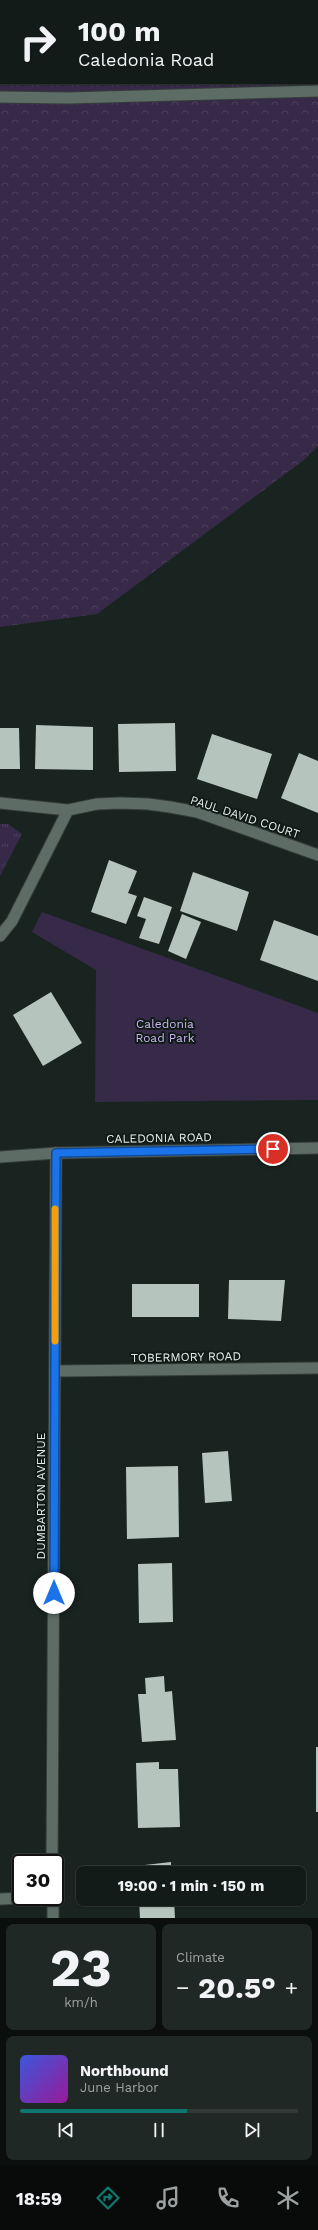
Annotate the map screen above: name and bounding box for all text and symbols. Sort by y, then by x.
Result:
text: 100 m [78,15,161,48]
icon: right [12,16,64,68]
text: Caledonia Road [78,49,214,70]
street label: PAUL DAVID COURT [189,793,301,841]
park label: Caledonia Road Park [135,1017,195,1045]
street label: CALEDONIA ROAD [106,1130,212,1146]
pin [256,1132,290,1166]
icon: arrive [262,1138,284,1160]
street label: TOBERMORY ROAD [131,1349,241,1365]
street label: DUMBARTON AVENUE [34,1432,48,1559]
position arrow [33,1572,75,1614]
speed limit sign: 30 [12,1854,64,1906]
text: 19:00 · 1 min · 150 m [118,1877,264,1895]
text: 23 [50,1938,112,1999]
text: Climate [176,1950,225,1965]
text: 20.5° [198,1970,276,2005]
text: − [176,1975,189,2000]
text: + [285,1975,298,2000]
text: km/h [64,1995,98,2010]
text: Northbound [80,2062,169,2080]
text: June Harbor [80,2080,159,2095]
icon: previous [55,2119,77,2141]
icon: pause [148,2119,170,2141]
icon: next [241,2119,263,2141]
icon: directions [94,2184,122,2212]
icon: music [154,2184,182,2212]
icon: phone [214,2184,242,2212]
icon: climate [274,2184,302,2212]
text: 18:59 [16,2188,62,2209]

